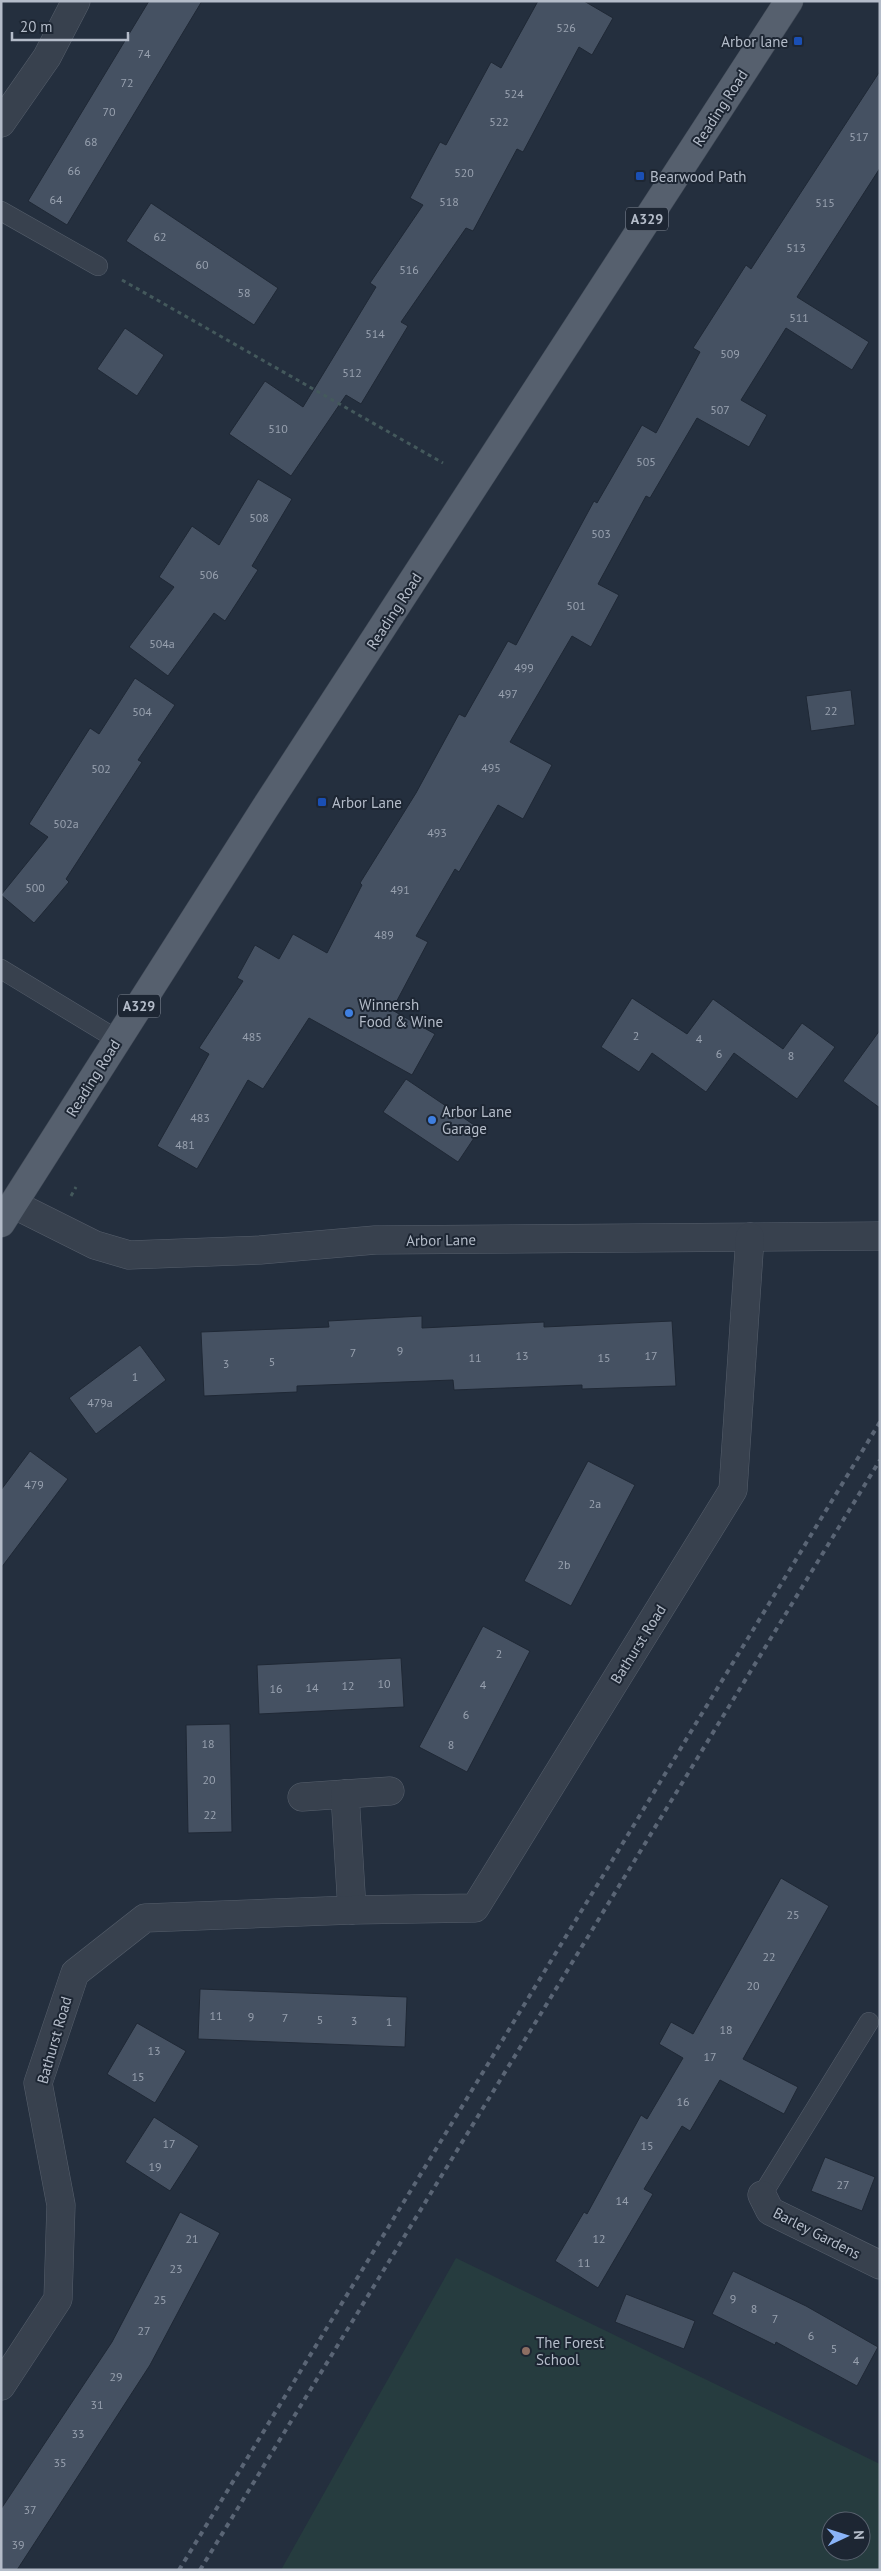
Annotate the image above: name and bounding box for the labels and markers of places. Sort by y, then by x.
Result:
place label: Arbor lane [721,32,788,51]
marker: Arbor lane [792,35,804,47]
place label: Bearwood Path [650,167,747,186]
marker: Bearwood Path [634,170,646,182]
place label: Arbor Lane [332,793,402,812]
marker: Arbor Lane [316,796,328,808]
place label: Winnersh Food & Wine [359,995,443,1031]
marker: Winnersh Food & Wine [343,1007,355,1019]
place label: Arbor Lane Garage [442,1102,512,1138]
marker: Arbor Lane Garage [426,1114,438,1126]
place label: The Forest School [536,2333,604,2369]
marker: The Forest School [520,2345,532,2357]

